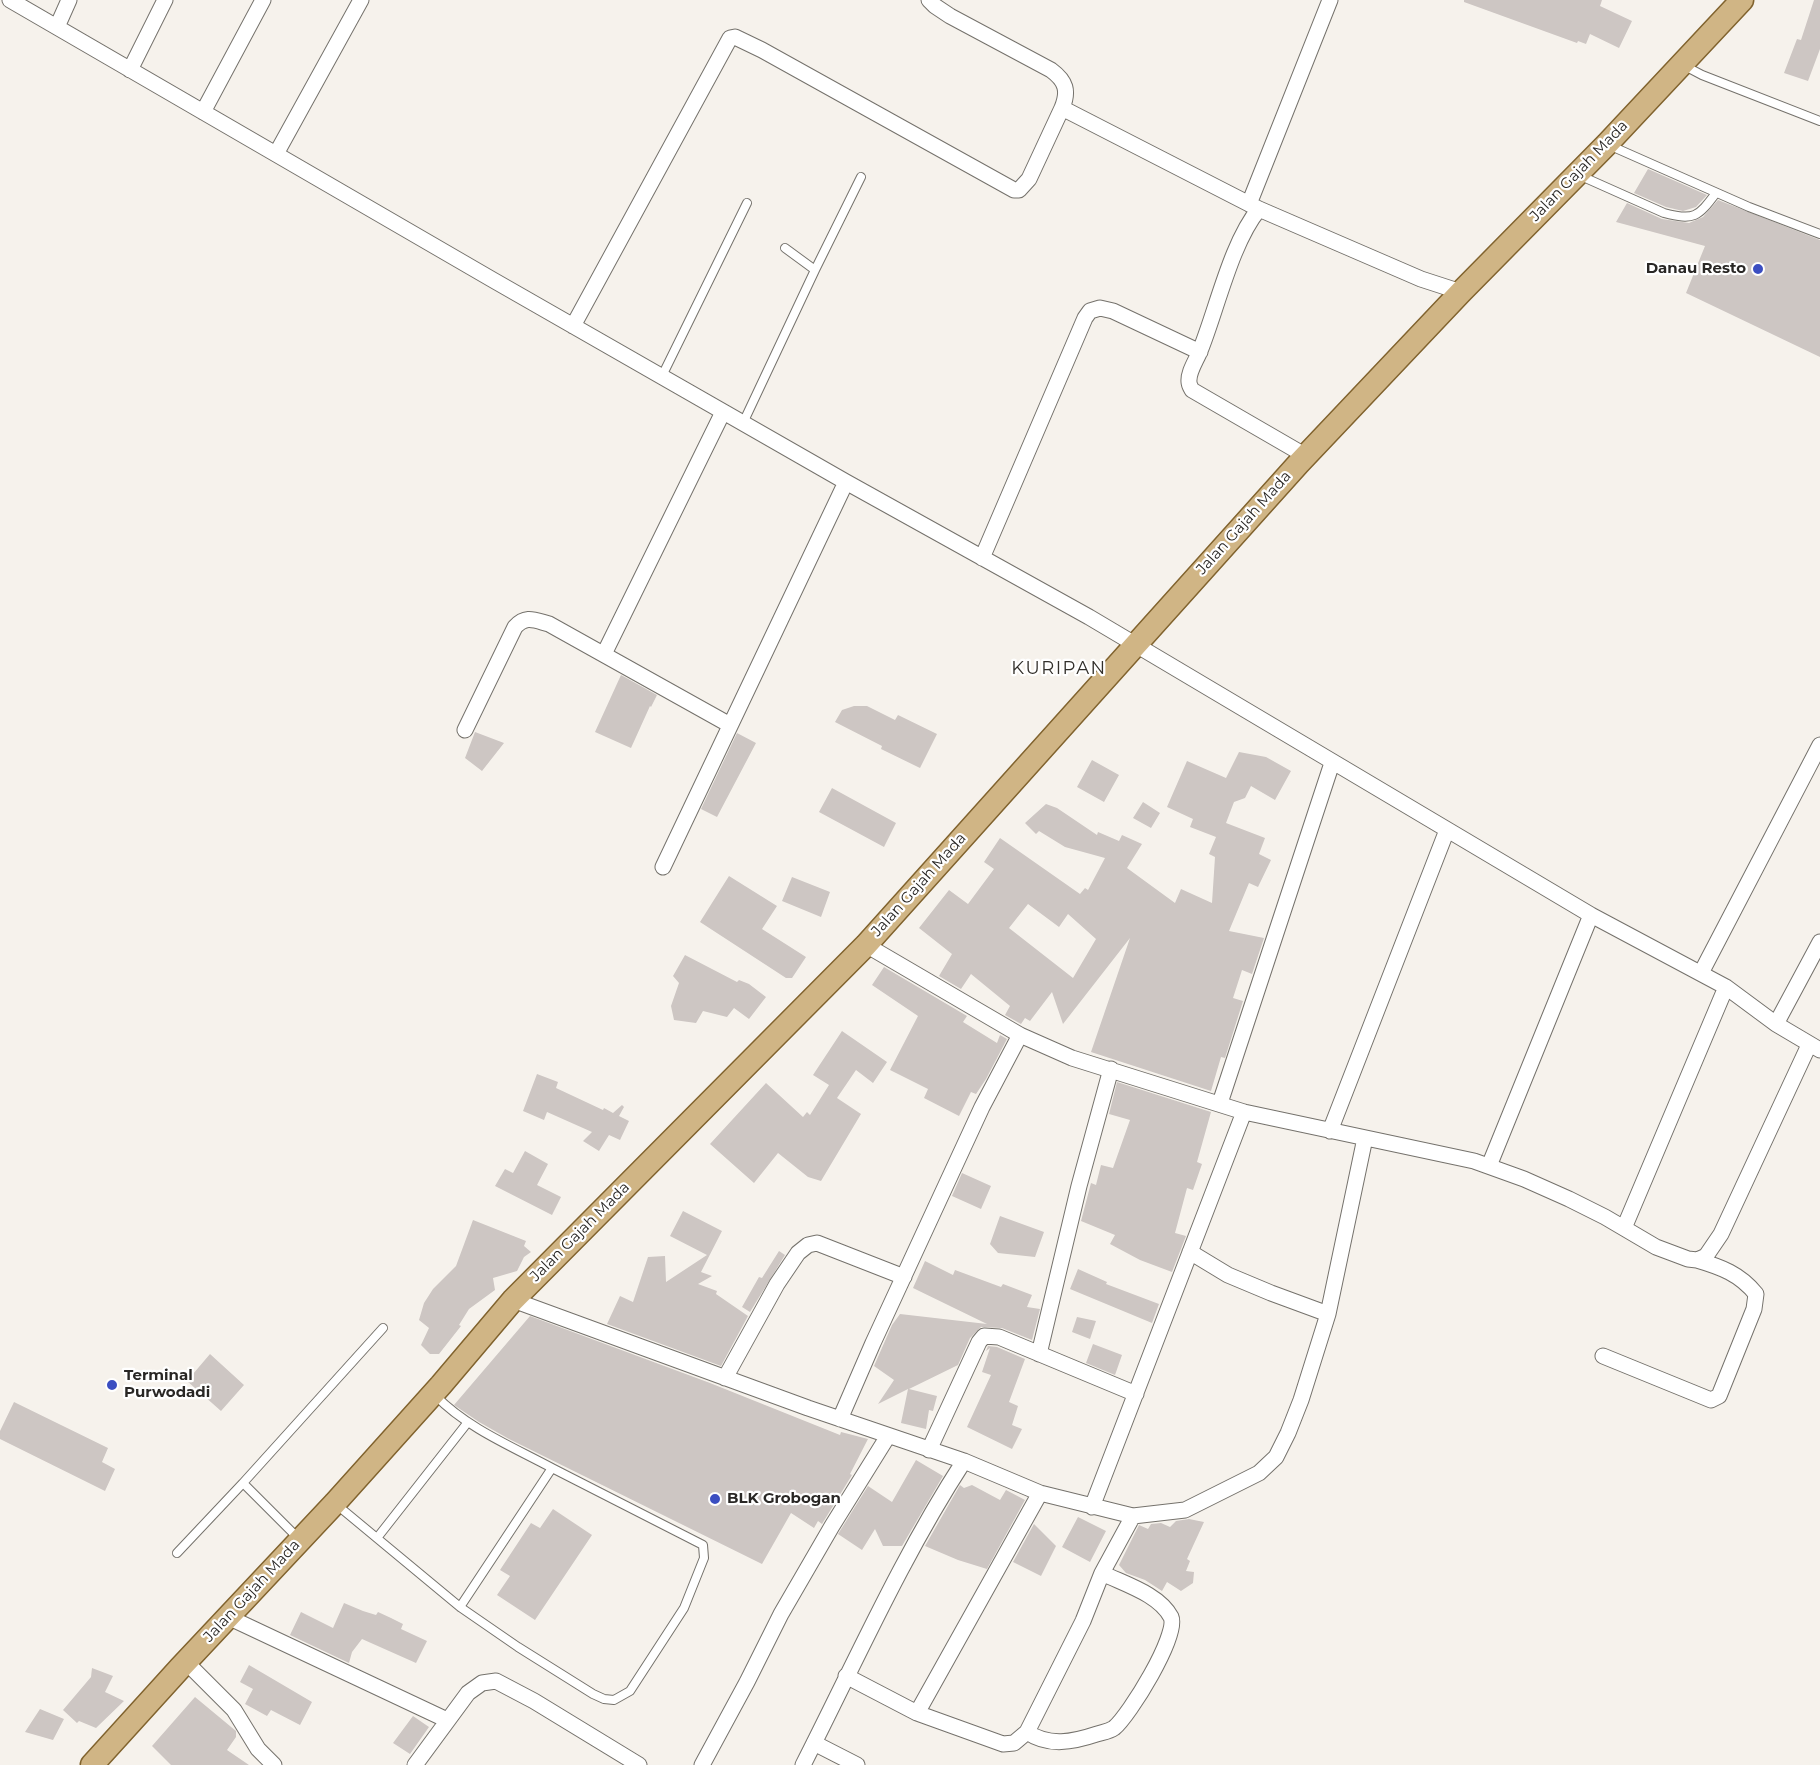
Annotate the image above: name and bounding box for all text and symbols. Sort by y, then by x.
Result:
street label: Jalan Gajah Mada [1526,117,1632,225]
place label: Danau Resto [1646,260,1746,278]
marker: Danau Resto [1751,262,1765,276]
street label: Jalan Gajah Mada [1193,468,1295,578]
district label: KURIPAN [1011,658,1107,680]
street label: Jalan Gajah Mada [868,830,970,940]
street label: Jalan Gajah Mada [527,1179,633,1285]
place label: Terminal Purwodadi [124,1367,210,1402]
marker: Terminal Purwodadi [105,1378,119,1392]
place label: BLK Grobogan [727,1490,841,1508]
marker: BLK Grobogan [708,1492,722,1506]
street label: Jalan Gajah Mada [200,1536,304,1646]

